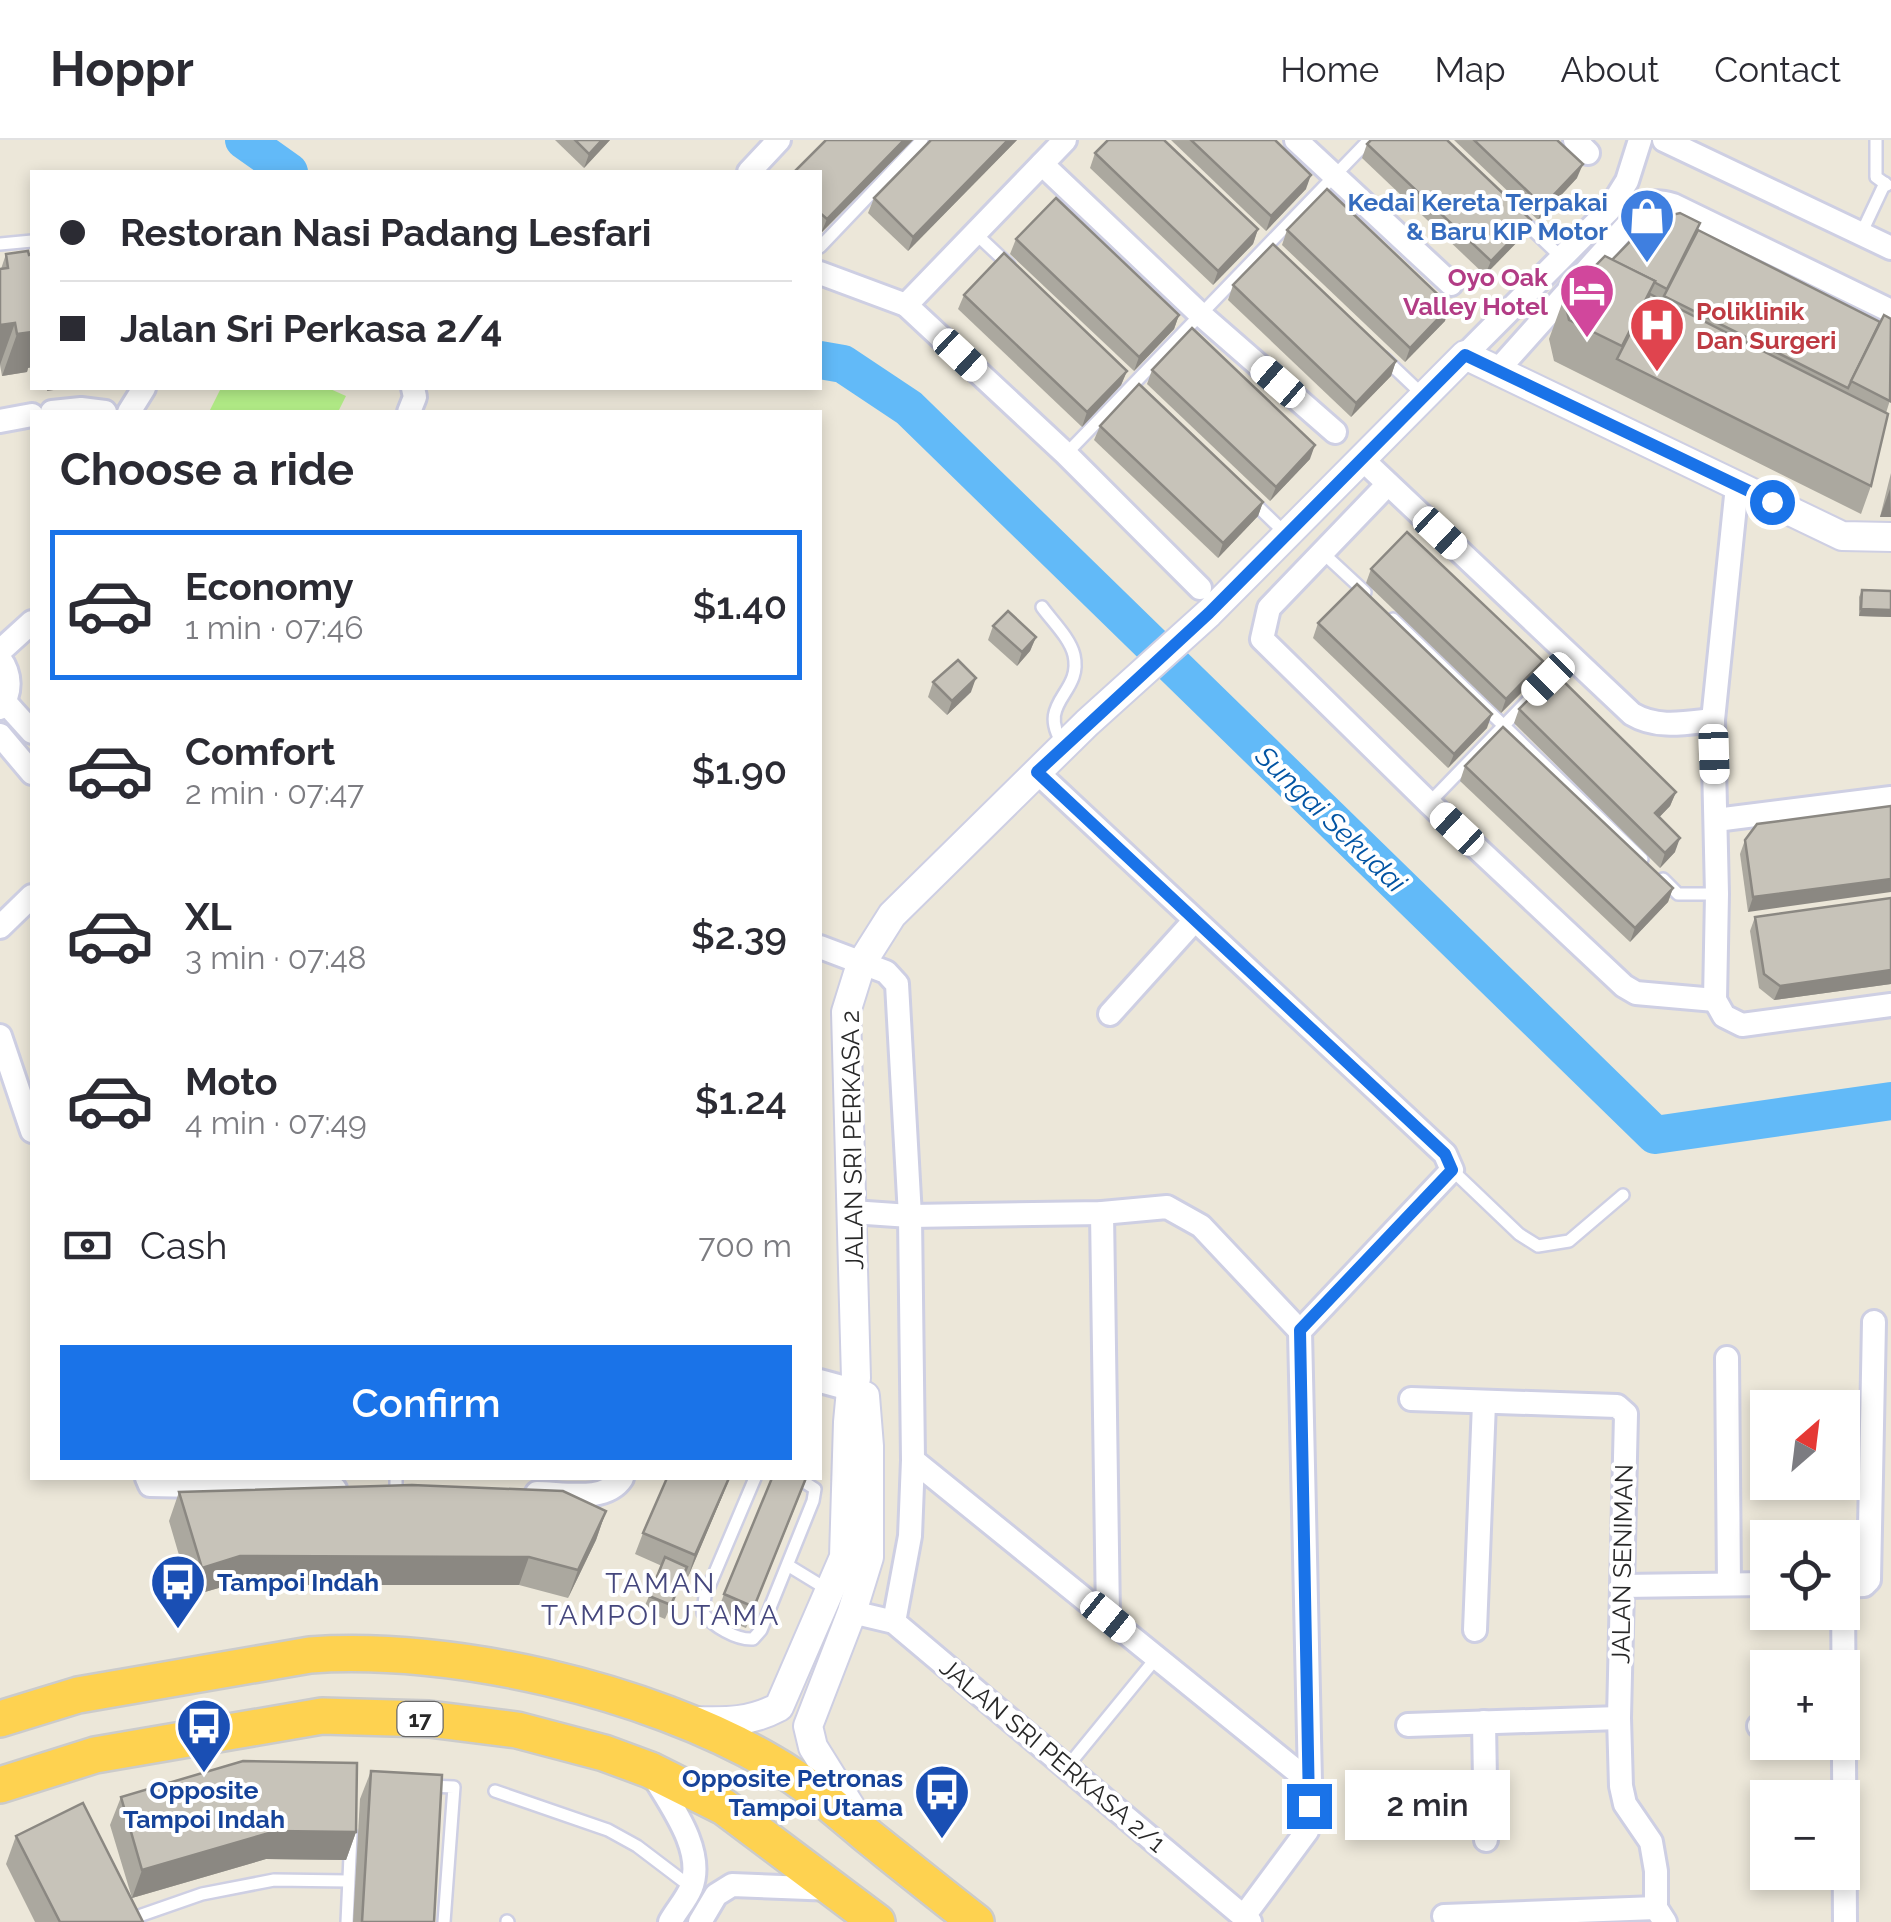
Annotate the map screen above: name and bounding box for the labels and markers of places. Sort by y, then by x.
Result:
shop icon: Kedai Kereta Terpakai & Baru KIP Motor [1617,186,1677,265]
place label: Kedai Kereta Terpakai & Baru KIP Motor [1347,187,1608,246]
hotel icon: Oyo Oak Valley Hotel [1557,261,1617,340]
place label: Oyo Oak Valley Hotel [1403,262,1549,321]
hospital icon: Poliklinik Dan Surgeri [1627,295,1687,374]
place label: Poliklinik Dan Surgeri [1696,296,1836,355]
bus stop icon: Tampoi Indah [148,1552,208,1631]
place label: Tampoi Indah [217,1567,379,1597]
bus stop icon: Opposite Tampoi Indah [174,1696,234,1775]
bus stop icon: Opposite Petronas Tampoi Utama [912,1762,972,1841]
place label: Opposite Petronas Tampoi Utama [682,1763,903,1822]
place label: Opposite Tampoi Indah [123,1775,285,1834]

